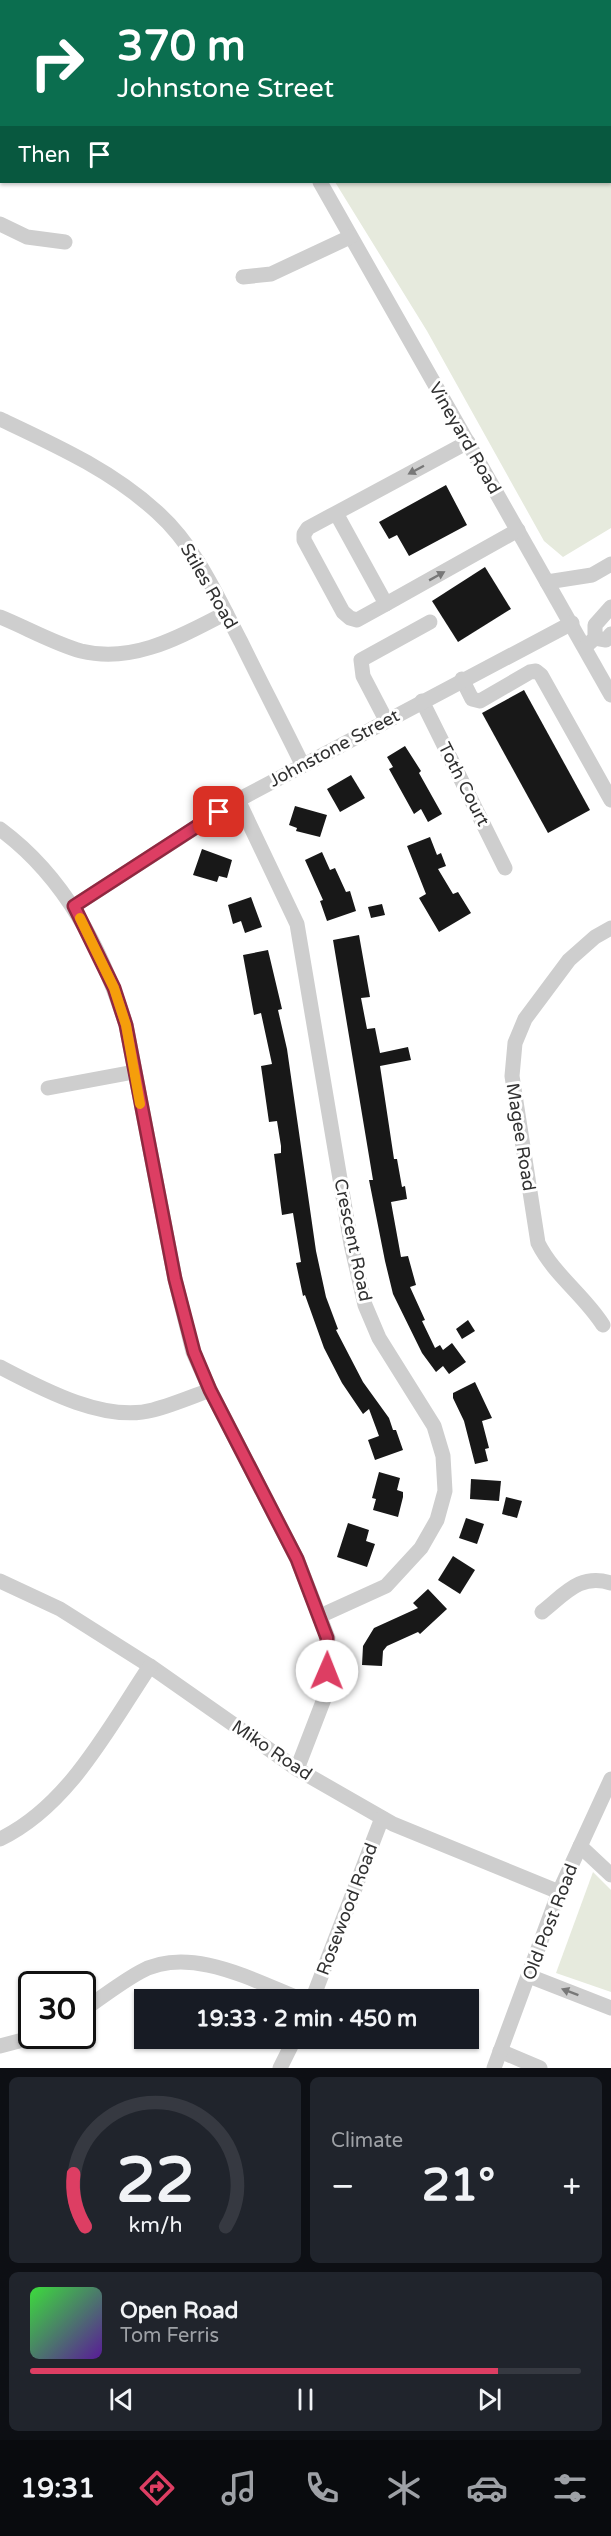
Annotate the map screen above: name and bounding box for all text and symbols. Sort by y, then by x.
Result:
text: 370 m [117,21,246,72]
icon: right [18,24,96,102]
text: Johnstone Street [117,72,334,105]
icon: arrive [83,138,116,171]
text: Then [18,142,71,168]
street label: Vineyard Road [424,378,506,498]
one-way arrow [407,465,424,475]
street label: Stiles Road [176,539,242,633]
one-way arrow [429,571,446,581]
street label: Johnstone Street [265,704,403,792]
street label: Toth Court [434,738,495,830]
pin [193,786,244,837]
icon: arrive [202,795,235,828]
street label: Magee Road [502,1081,540,1193]
street label: Crescent Road [329,1177,377,1303]
position arrow [295,1639,359,1703]
street label: Miko Road [228,1715,316,1785]
street label: Rosewood Road [312,1840,382,1978]
street label: Old Post Road [518,1861,582,1983]
speed limit sign: 30 [18,1971,96,2049]
one-way arrow [561,1986,579,1996]
text: 19:33 · 2 min · 450 m [196,2006,417,2032]
text: Climate [331,2129,403,2153]
text: 22 [116,2144,194,2219]
text: 21° [422,2159,495,2213]
text: − [331,2167,355,2206]
text: + [562,2167,581,2206]
text: km/h [128,2212,182,2238]
text: Open Road [120,2298,238,2324]
text: Tom Ferris [120,2324,219,2348]
icon: previous [105,2383,138,2416]
icon: pause [289,2383,322,2416]
icon: next [473,2383,506,2416]
icon: directions [136,2467,178,2509]
icon: music [218,2467,260,2509]
icon: phone [301,2467,343,2509]
icon: climate [383,2467,425,2509]
icon: car [466,2467,508,2509]
icon: filters [549,2467,591,2509]
text: 19:31 [20,2472,95,2505]

